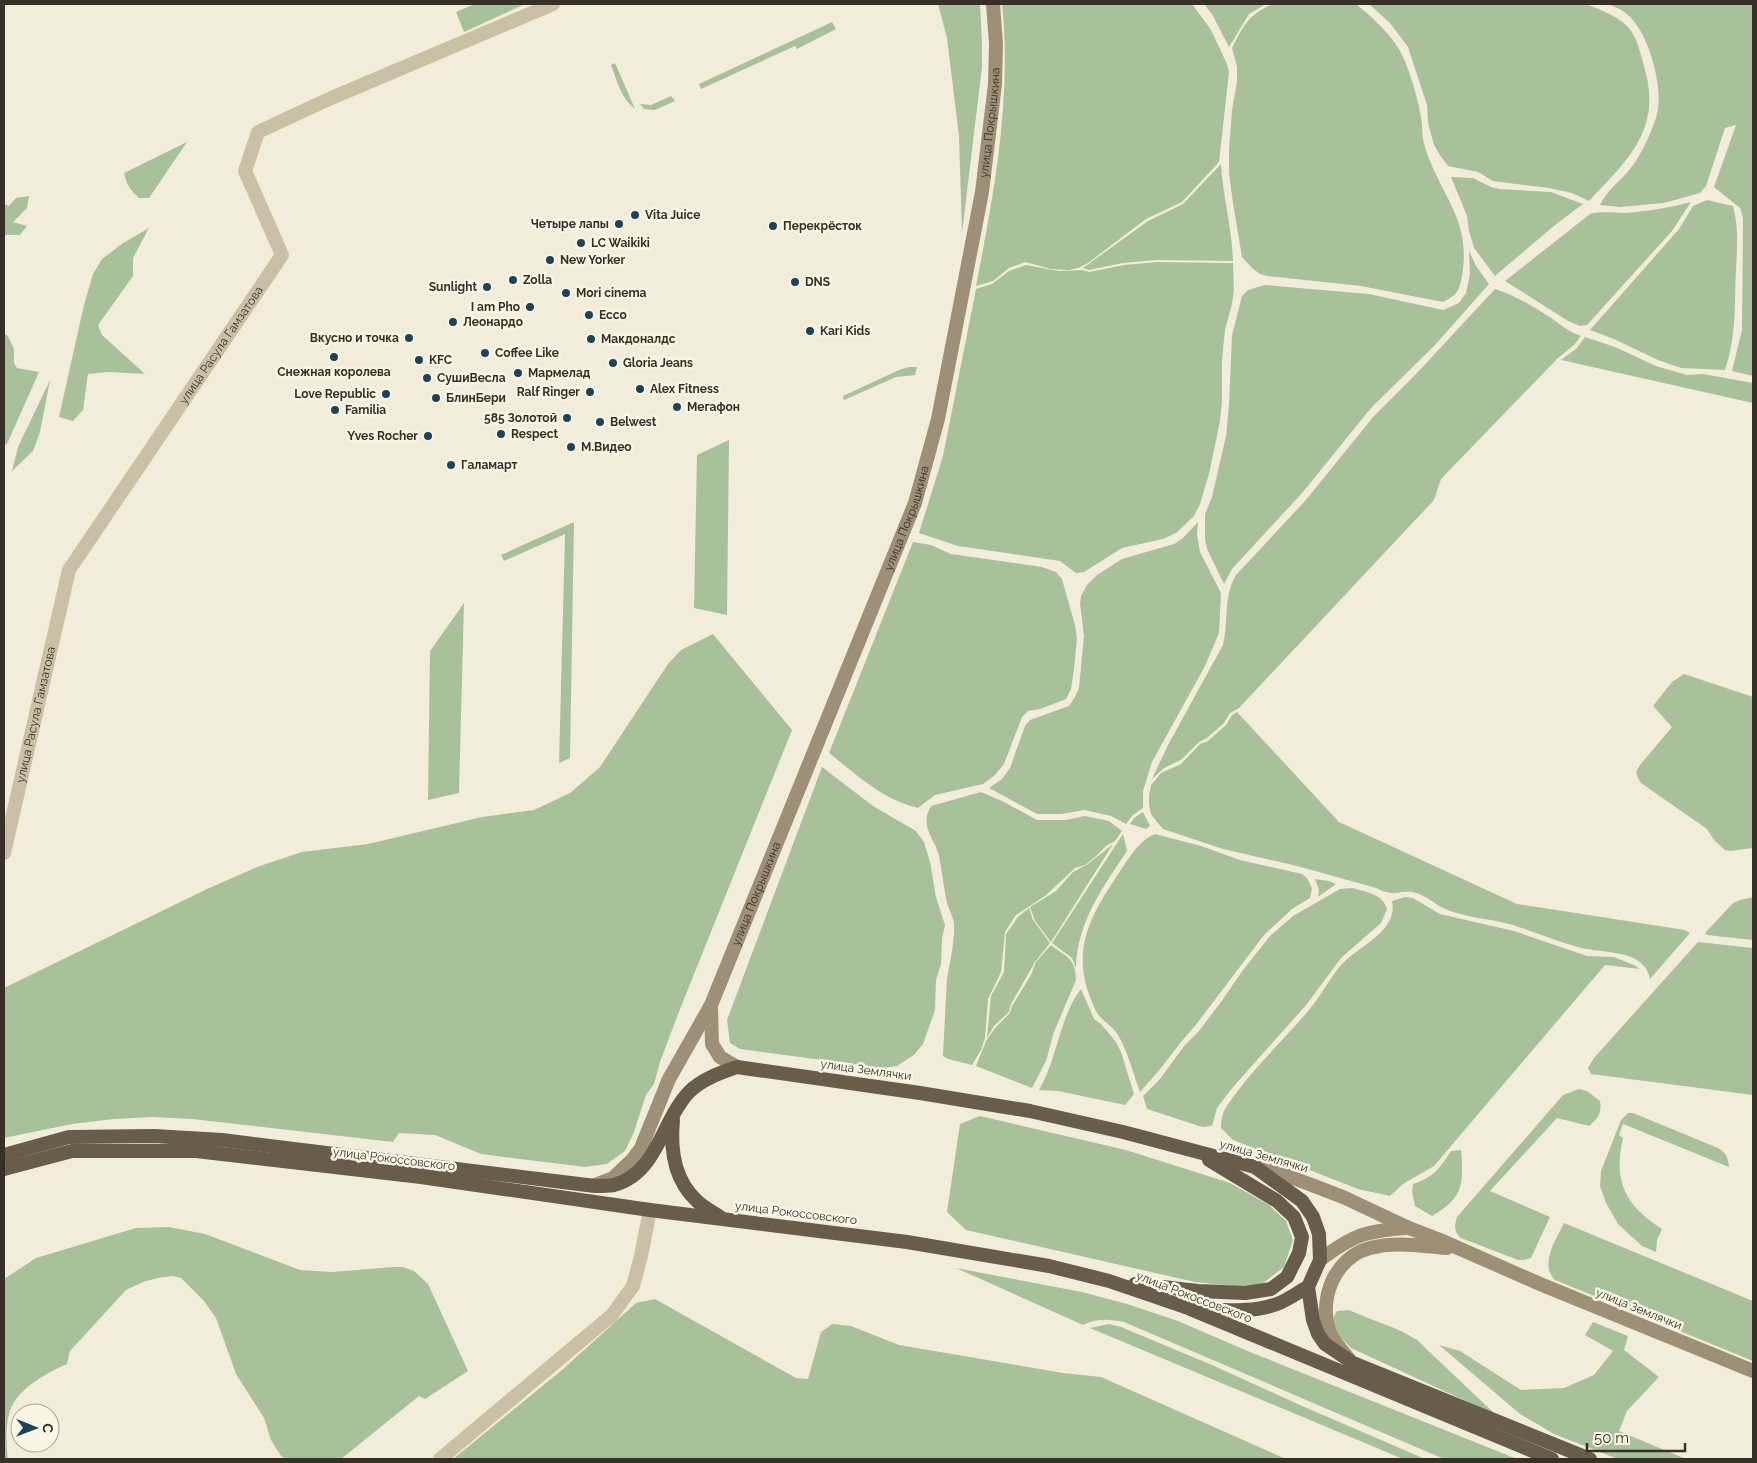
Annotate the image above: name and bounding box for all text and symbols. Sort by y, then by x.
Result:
street label: улица Покрышкина [977,67,1002,179]
place label: Vita Juice [645,208,700,222]
marker: Vita Juice [629,209,641,221]
place label: Четыре лапы [531,217,609,231]
marker: Четыре лапы [613,218,625,230]
place label: Перекрёсток [783,219,862,233]
marker: Перекрёсток [767,220,779,232]
place label: LC Waikiki [591,236,650,250]
marker: LC Waikiki [575,237,587,249]
place label: New Yorker [560,253,626,267]
marker: New Yorker [544,254,556,266]
place label: Zolla [523,273,552,287]
marker: Zolla [507,274,519,286]
place label: DNS [805,275,830,289]
marker: DNS [789,276,801,288]
place label: Sunlight [429,280,477,294]
marker: Sunlight [481,281,493,293]
street label: улица Расула Гамзатова [176,283,266,407]
place label: Mori cinema [576,286,647,300]
marker: Mori cinema [560,287,572,299]
place label: I am Pho [471,300,520,314]
marker: I am Pho [524,301,536,313]
place label: Ecco [599,308,627,322]
marker: Ecco [583,309,595,321]
place label: Леонардо [463,315,523,329]
marker: Леонардо [447,316,459,328]
place label: Kari Kids [820,324,870,338]
marker: Kari Kids [804,325,816,337]
place label: Вкусно и точка [310,331,399,345]
marker: Вкусно и точка [403,332,415,344]
place label: Макдоналдс [601,332,676,346]
marker: Макдоналдс [585,333,597,345]
place label: Coffee Like [495,346,559,360]
marker: Coffee Like [479,347,491,359]
marker: Снежная королева [328,351,340,363]
place label: KFC [429,353,452,367]
marker: KFC [413,354,425,366]
place label: Gloria Jeans [623,356,693,370]
marker: Gloria Jeans [607,357,619,369]
place label: Снежная королева [277,365,391,379]
place label: Мармелад [528,366,591,380]
marker: Мармелад [512,367,524,379]
place label: СушиВесла [437,371,506,385]
marker: СушиВесла [421,372,433,384]
place label: Alex Fitness [650,382,719,396]
marker: Alex Fitness [634,383,646,395]
place label: Ralf Ringer [517,385,580,399]
marker: Ralf Ringer [584,386,596,398]
place label: Love Republic [294,387,376,401]
marker: Love Republic [380,388,392,400]
place label: БлинБери [446,391,506,405]
marker: БлинБери [430,392,442,404]
place label: Мегафон [687,400,740,414]
marker: Мегафон [671,401,683,413]
place label: Familia [345,403,386,417]
marker: Familia [329,404,341,416]
place label: 585 Золотой [484,411,557,425]
marker: 585 Золотой [561,412,573,424]
place label: Belwest [610,415,657,429]
marker: Belwest [594,416,606,428]
place label: Respect [511,427,558,441]
marker: Respect [495,428,507,440]
place label: Yves Rocher [347,429,418,443]
marker: Yves Rocher [422,430,434,442]
place label: М.Видео [581,440,632,454]
marker: М.Видео [565,441,577,453]
place label: Галамарт [461,458,518,472]
marker: Галамарт [445,459,457,471]
street label: улица Покрышкина [881,464,932,573]
street label: улица Расула Гамзатова [13,645,58,784]
street label: улица Покрышкина [729,840,784,948]
street label: улица Землячки [820,1057,912,1083]
street label: улица Землячки [1218,1137,1310,1175]
street label: улица Рокоссовского [332,1145,456,1173]
street label: улица Рокоссовского [734,1199,858,1227]
street label: улица Рокоссовского [1134,1268,1254,1326]
street label: улица Землячки [1594,1285,1684,1333]
north arrow [10,1403,60,1453]
scale bar [1587,1420,1684,1452]
text: С [40,1423,56,1434]
text: 50 m [1594,1429,1629,1447]

